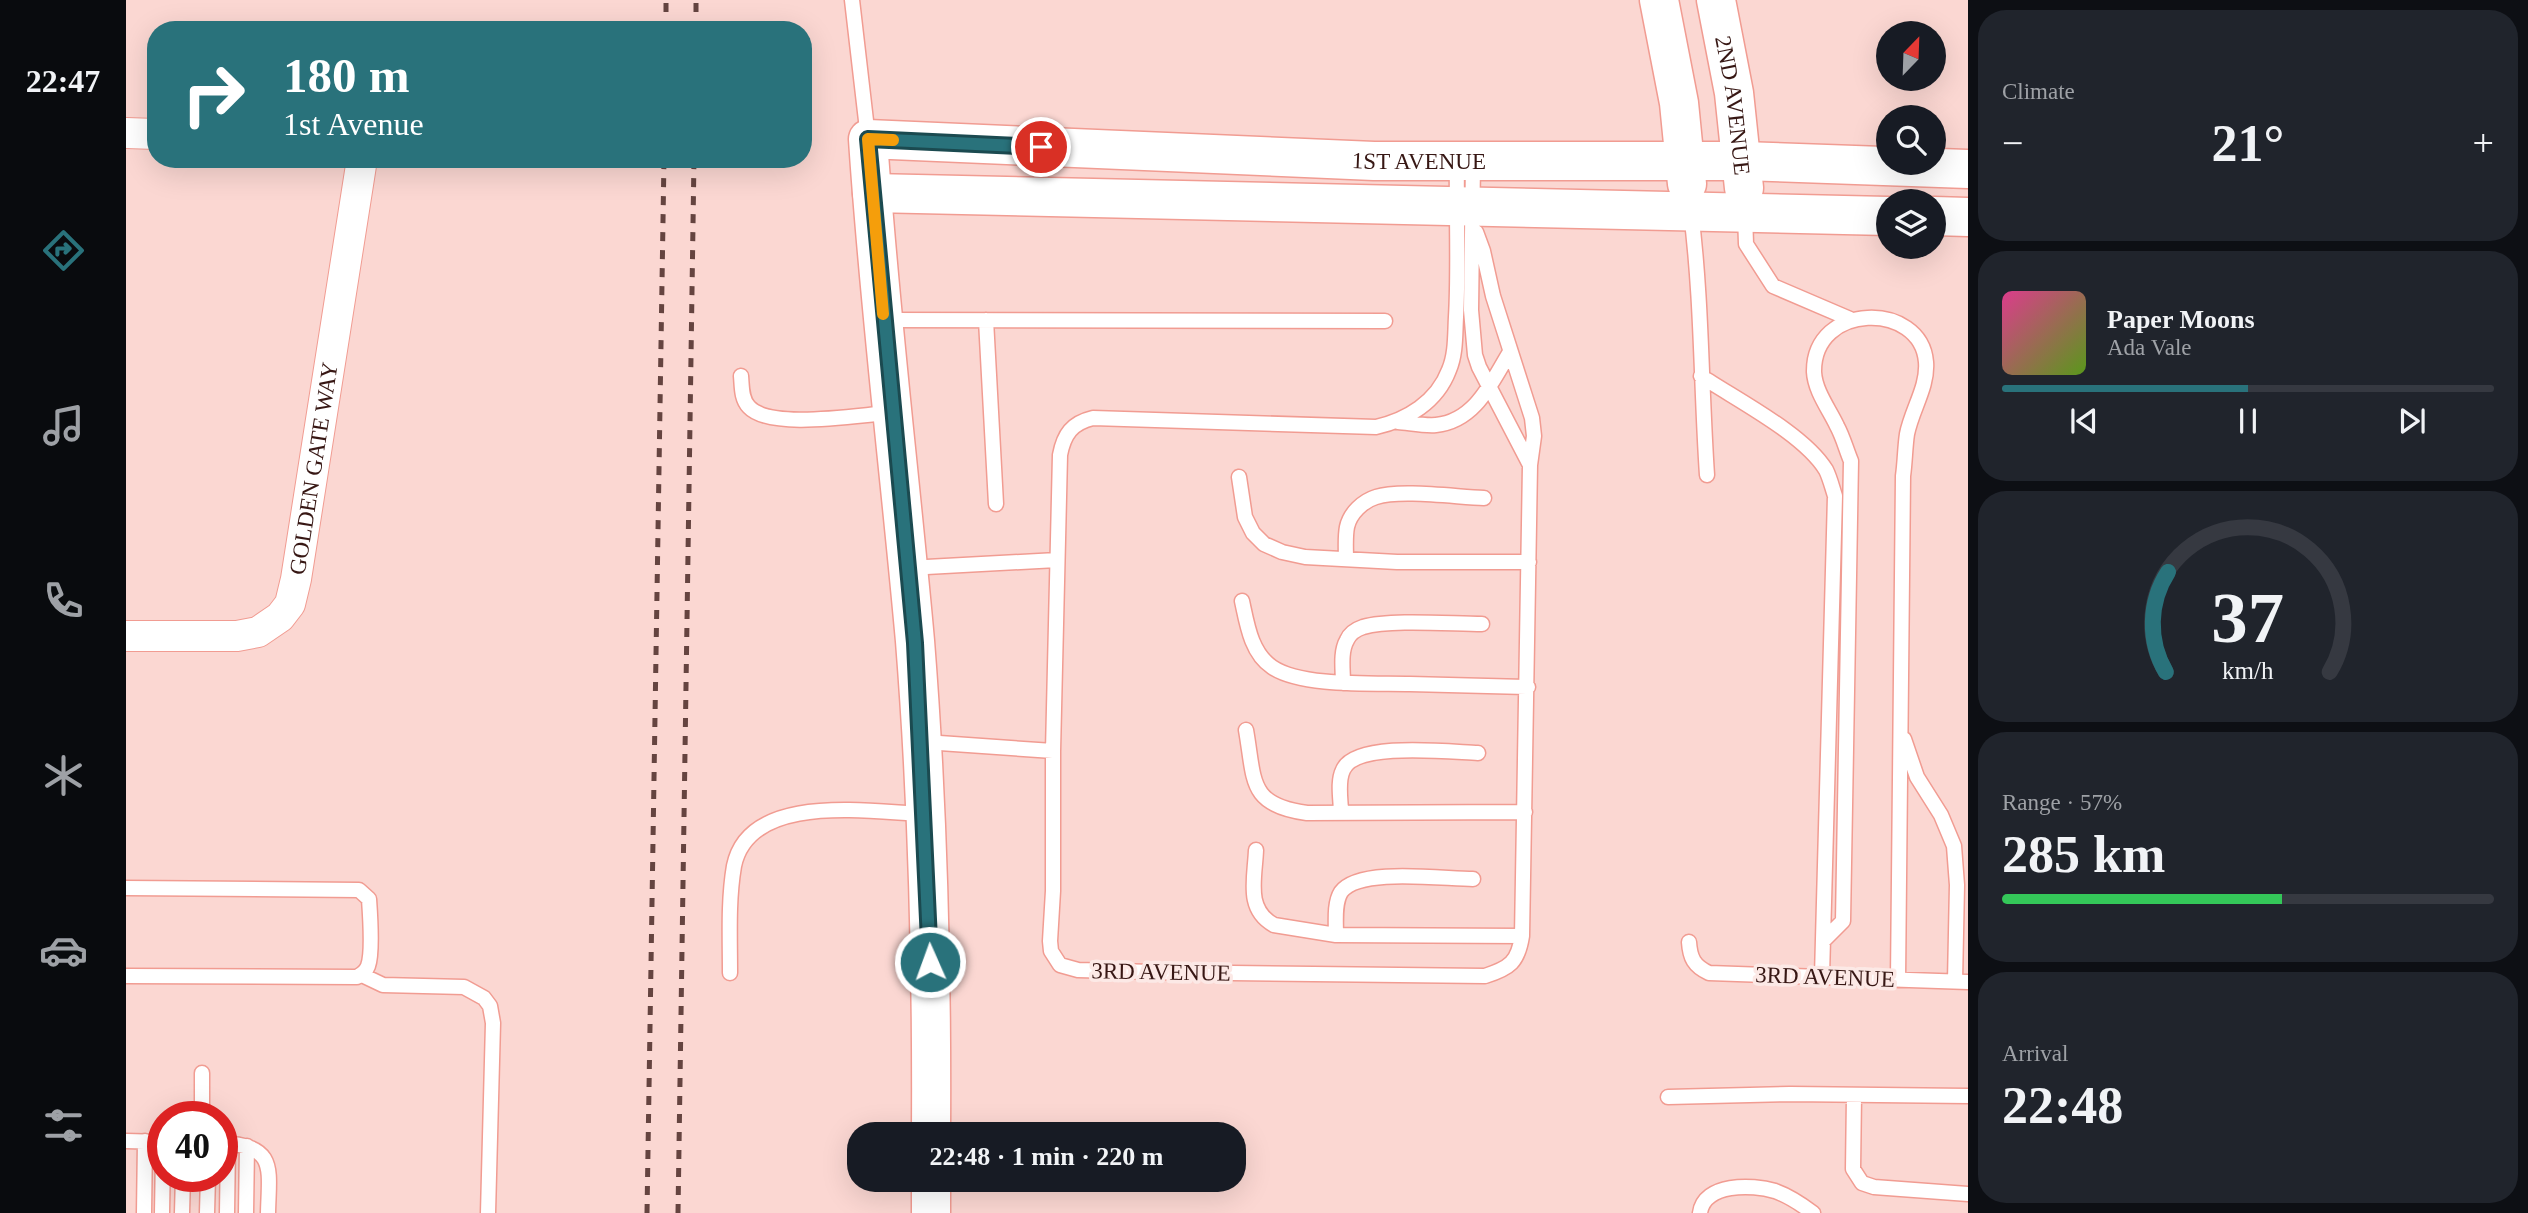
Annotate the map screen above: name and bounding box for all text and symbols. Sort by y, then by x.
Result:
north arrow [1876,21,1946,91]
map controls [1876,21,1946,259]
street label: 2ND AVENUE [1711,34,1755,177]
text: 180 m [283,48,410,103]
icon: right [168,49,259,140]
text: 22:47 [26,63,100,99]
text: Climate [2002,79,2075,104]
button: search [1876,105,1946,175]
text: 1st Avenue [283,106,424,142]
text: 21° [2212,115,2284,172]
pin [1011,117,1071,177]
text: − [2002,122,2023,164]
text: + [2473,122,2494,164]
icon: arrive [1022,128,1060,166]
street label: 1ST AVENUE [1351,148,1486,174]
button: layers [1876,189,1946,259]
icon: directions [39,226,88,275]
text: Paper Moons [2107,305,2255,334]
text: Ada Vale [2107,335,2192,360]
street label: GOLDEN GATE WAY [284,360,342,577]
icon: music [39,401,88,450]
icon: previous [2065,402,2103,440]
icon: pause [2229,402,2267,440]
icon: next [2393,402,2431,440]
icon: phone [39,576,88,625]
text: 37 [2212,578,2284,659]
text: km/h [2222,657,2274,684]
icon: climate [39,751,88,800]
text: Range · 57% [2002,790,2122,815]
text: 285 km [2002,826,2165,883]
position arrow [893,925,967,999]
icon: car [39,926,88,975]
street label: 3RD AVENUE [1091,958,1231,986]
street label: 3RD AVENUE [1755,962,1895,992]
text: Arrival [2002,1041,2068,1066]
text: 22:48 [2002,1077,2123,1134]
icon: filters [39,1101,88,1150]
speed limit sign: 40 [147,1101,238,1192]
text: 22:48 · 1 min · 220 m [930,1142,1164,1171]

